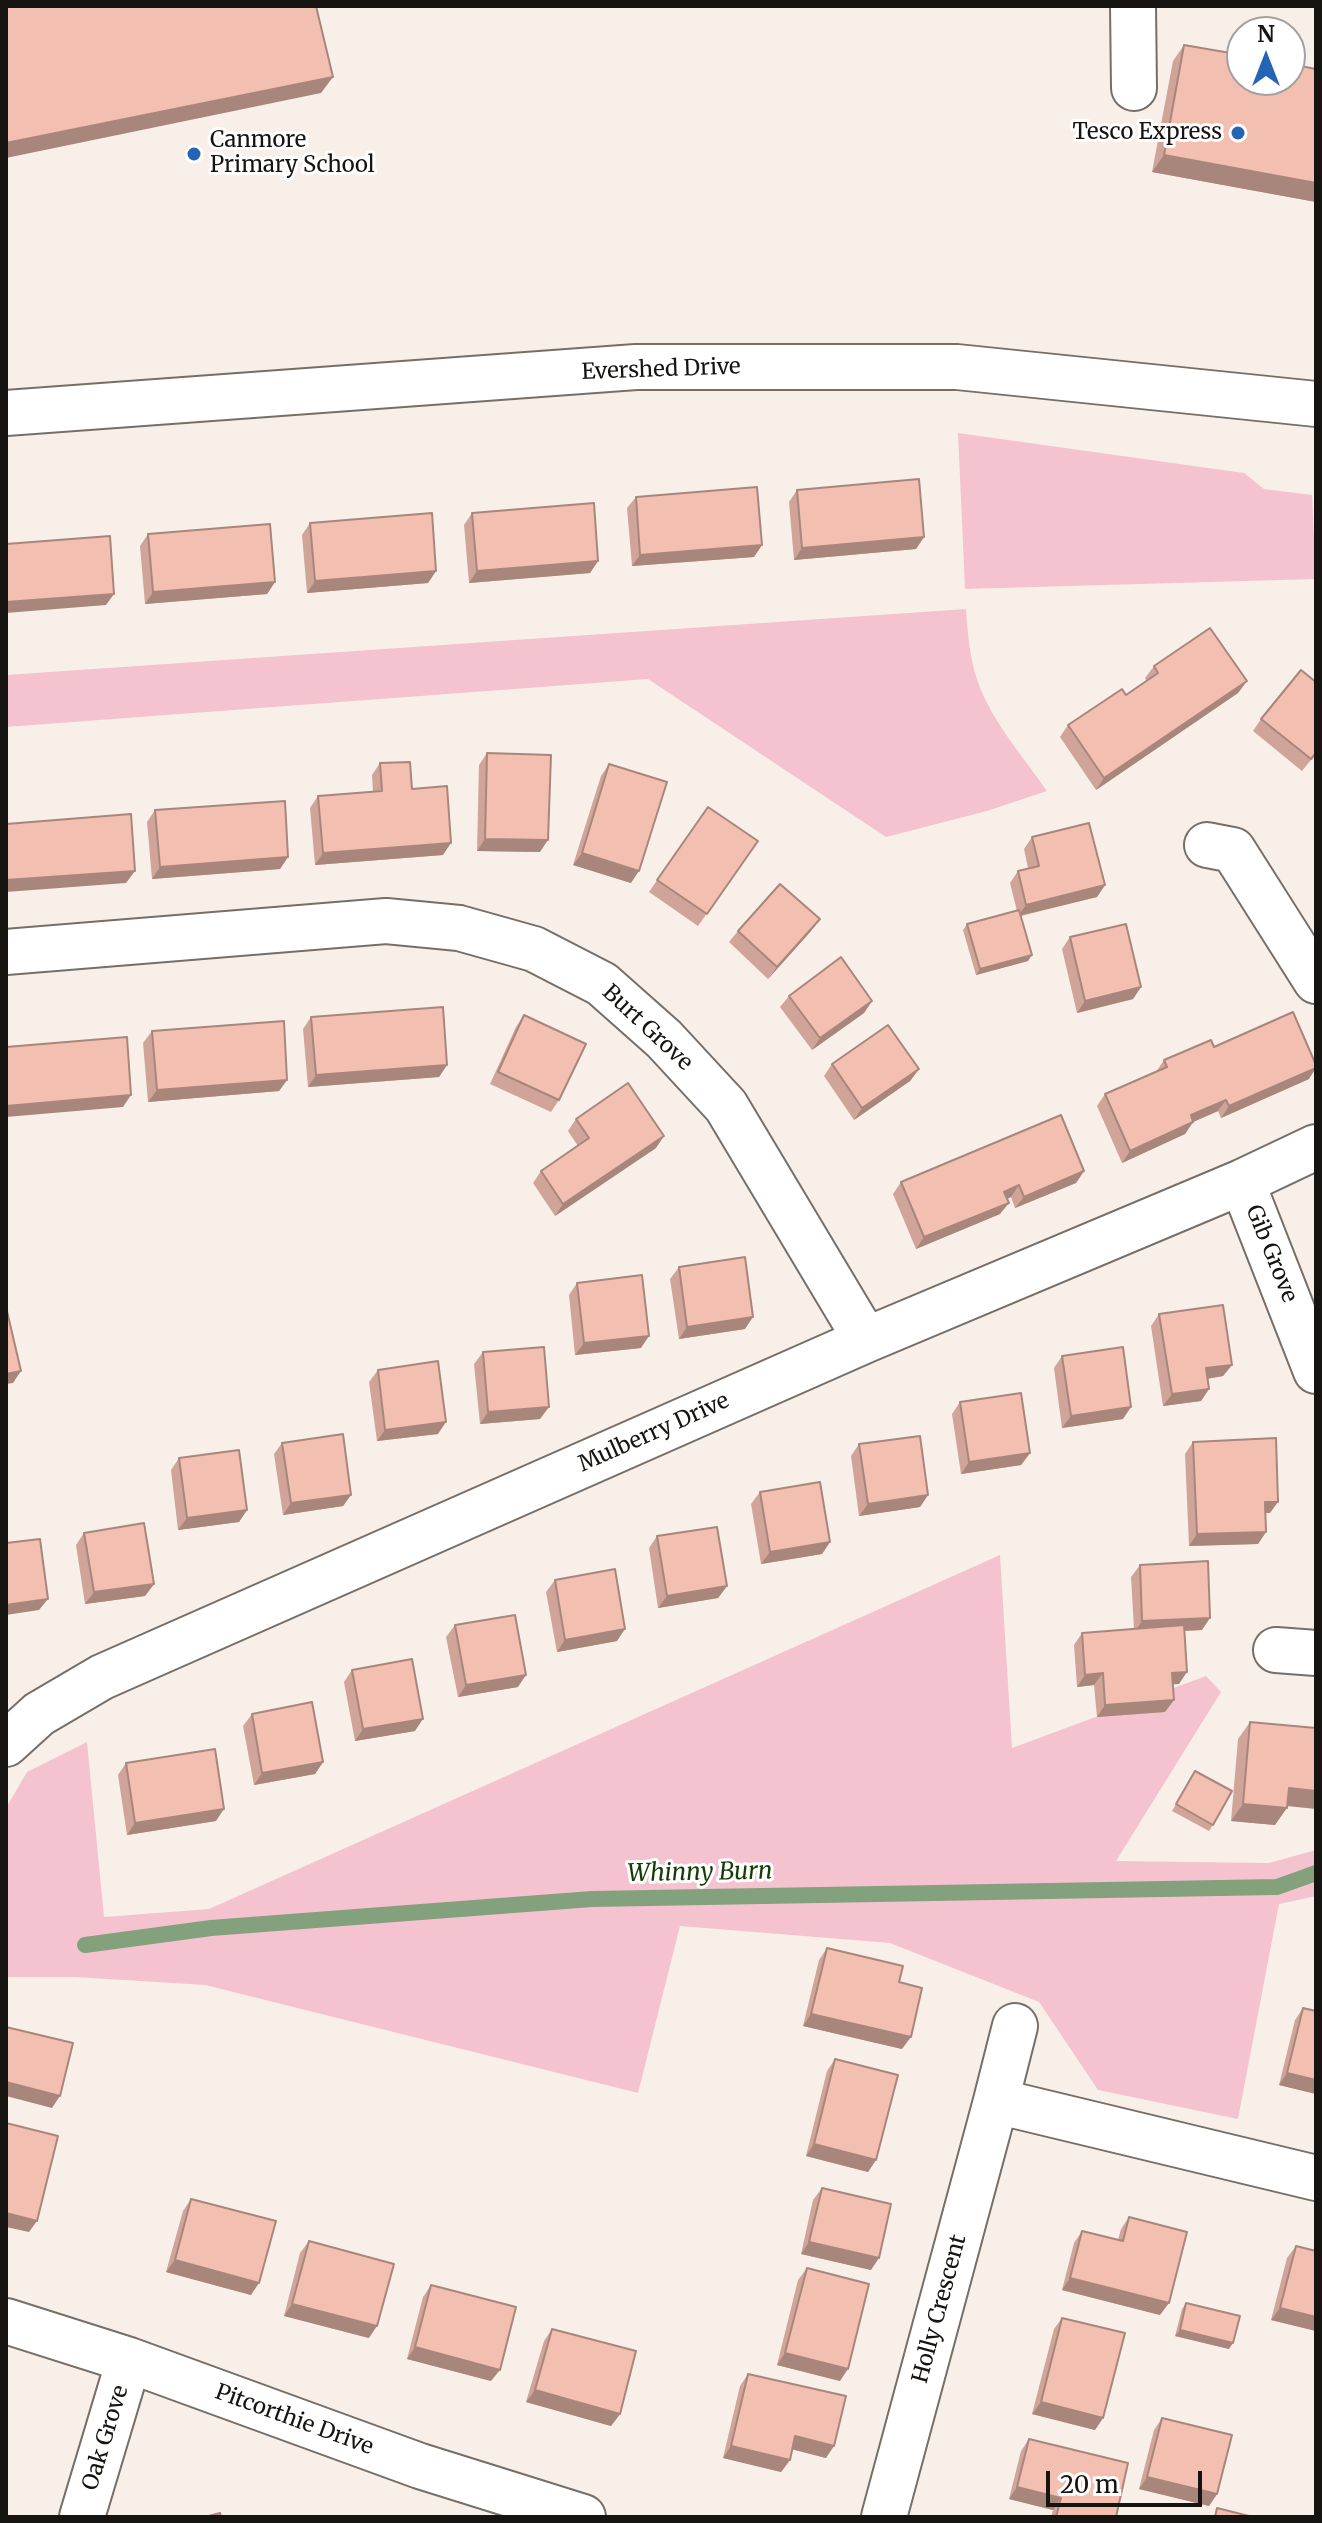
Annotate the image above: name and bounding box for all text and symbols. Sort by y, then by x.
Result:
north arrow [1226,16,1306,96]
text: N [1257,20,1275,48]
place label: Tesco Express [1072,120,1222,146]
marker: Tesco Express [1229,124,1247,142]
place label: Canmore Primary School [210,128,375,180]
marker: Canmore Primary School [185,145,203,163]
street label: Evershed Drive [581,354,741,386]
street label: Burt Grove [596,980,698,1076]
street label: Gib Grove [1240,1202,1302,1306]
street label: Mulberry Drive [575,1388,733,1478]
water label: Whinny Burn [627,1857,773,1889]
street label: Holly Crescent [908,2232,972,2386]
street label: Pitcorthie Drive [211,2379,377,2461]
street label: Oak Grove [78,2382,134,2494]
scale bar [1050,2455,1206,2505]
text: 20 m [1060,2469,1119,2500]

